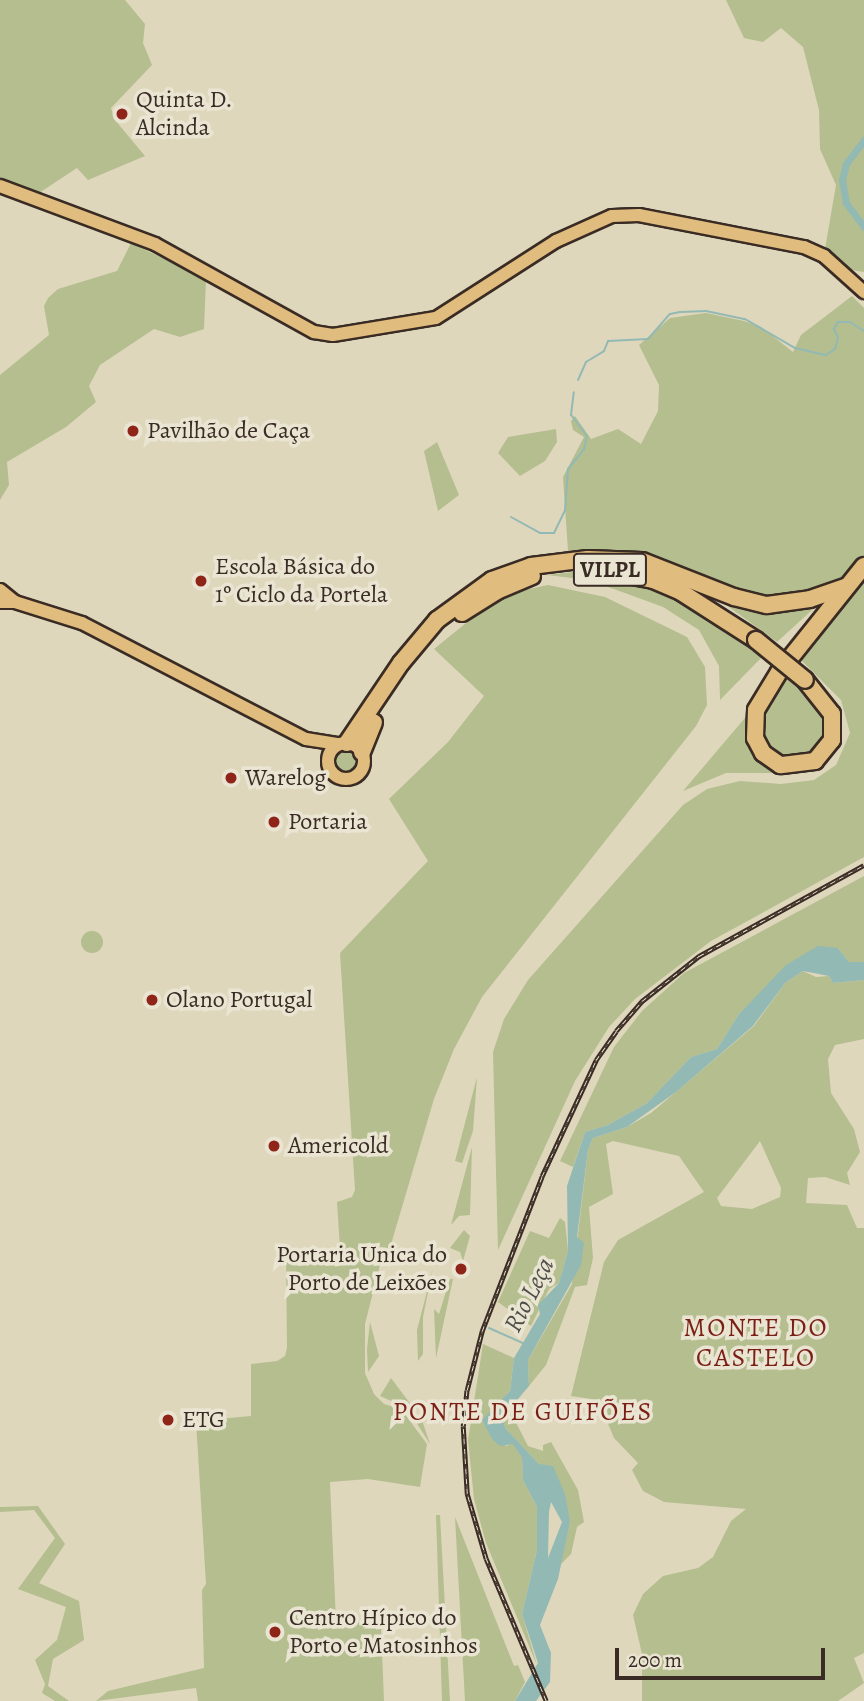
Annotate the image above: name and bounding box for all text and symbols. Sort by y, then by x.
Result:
place label: Quinta D. Alcinda [136,86,232,142]
marker: Quinta D. Alcinda [114,106,130,122]
place label: Pavilhão de Caça [147,417,310,445]
marker: Pavilhão de Caça [125,423,141,439]
road number: VILPL [572,550,648,590]
place label: Escola Básica do 1º Ciclo da Portela [215,553,388,609]
marker: Escola Básica do 1º Ciclo da Portela [193,573,209,589]
place label: Warelog [245,764,326,792]
marker: Warelog [223,770,239,786]
place label: Portaria [288,808,368,836]
marker: Portaria [266,814,282,830]
place label: Olano Portugal [166,986,312,1014]
marker: Olano Portugal [144,992,160,1008]
place label: Americold [288,1132,389,1160]
marker: Americold [266,1138,282,1154]
place label: Portaria Unica do Porto de Leixões [276,1241,447,1297]
water label: Rio Leça [497,1253,561,1337]
marker: Portaria Unica do Porto de Leixões [453,1261,469,1277]
district label: MONTE DO CASTELO [685,1312,827,1374]
district label: PONTE DE GUIFÕES [395,1396,651,1428]
place label: ETG [182,1406,225,1434]
marker: ETG [160,1412,176,1428]
place label: Centro Hípico do Porto e Matosinhos [289,1604,478,1660]
marker: Centro Hípico do Porto e Matosinhos [267,1624,283,1640]
scale bar [619,1634,829,1678]
text: 200 m [628,1646,682,1674]

